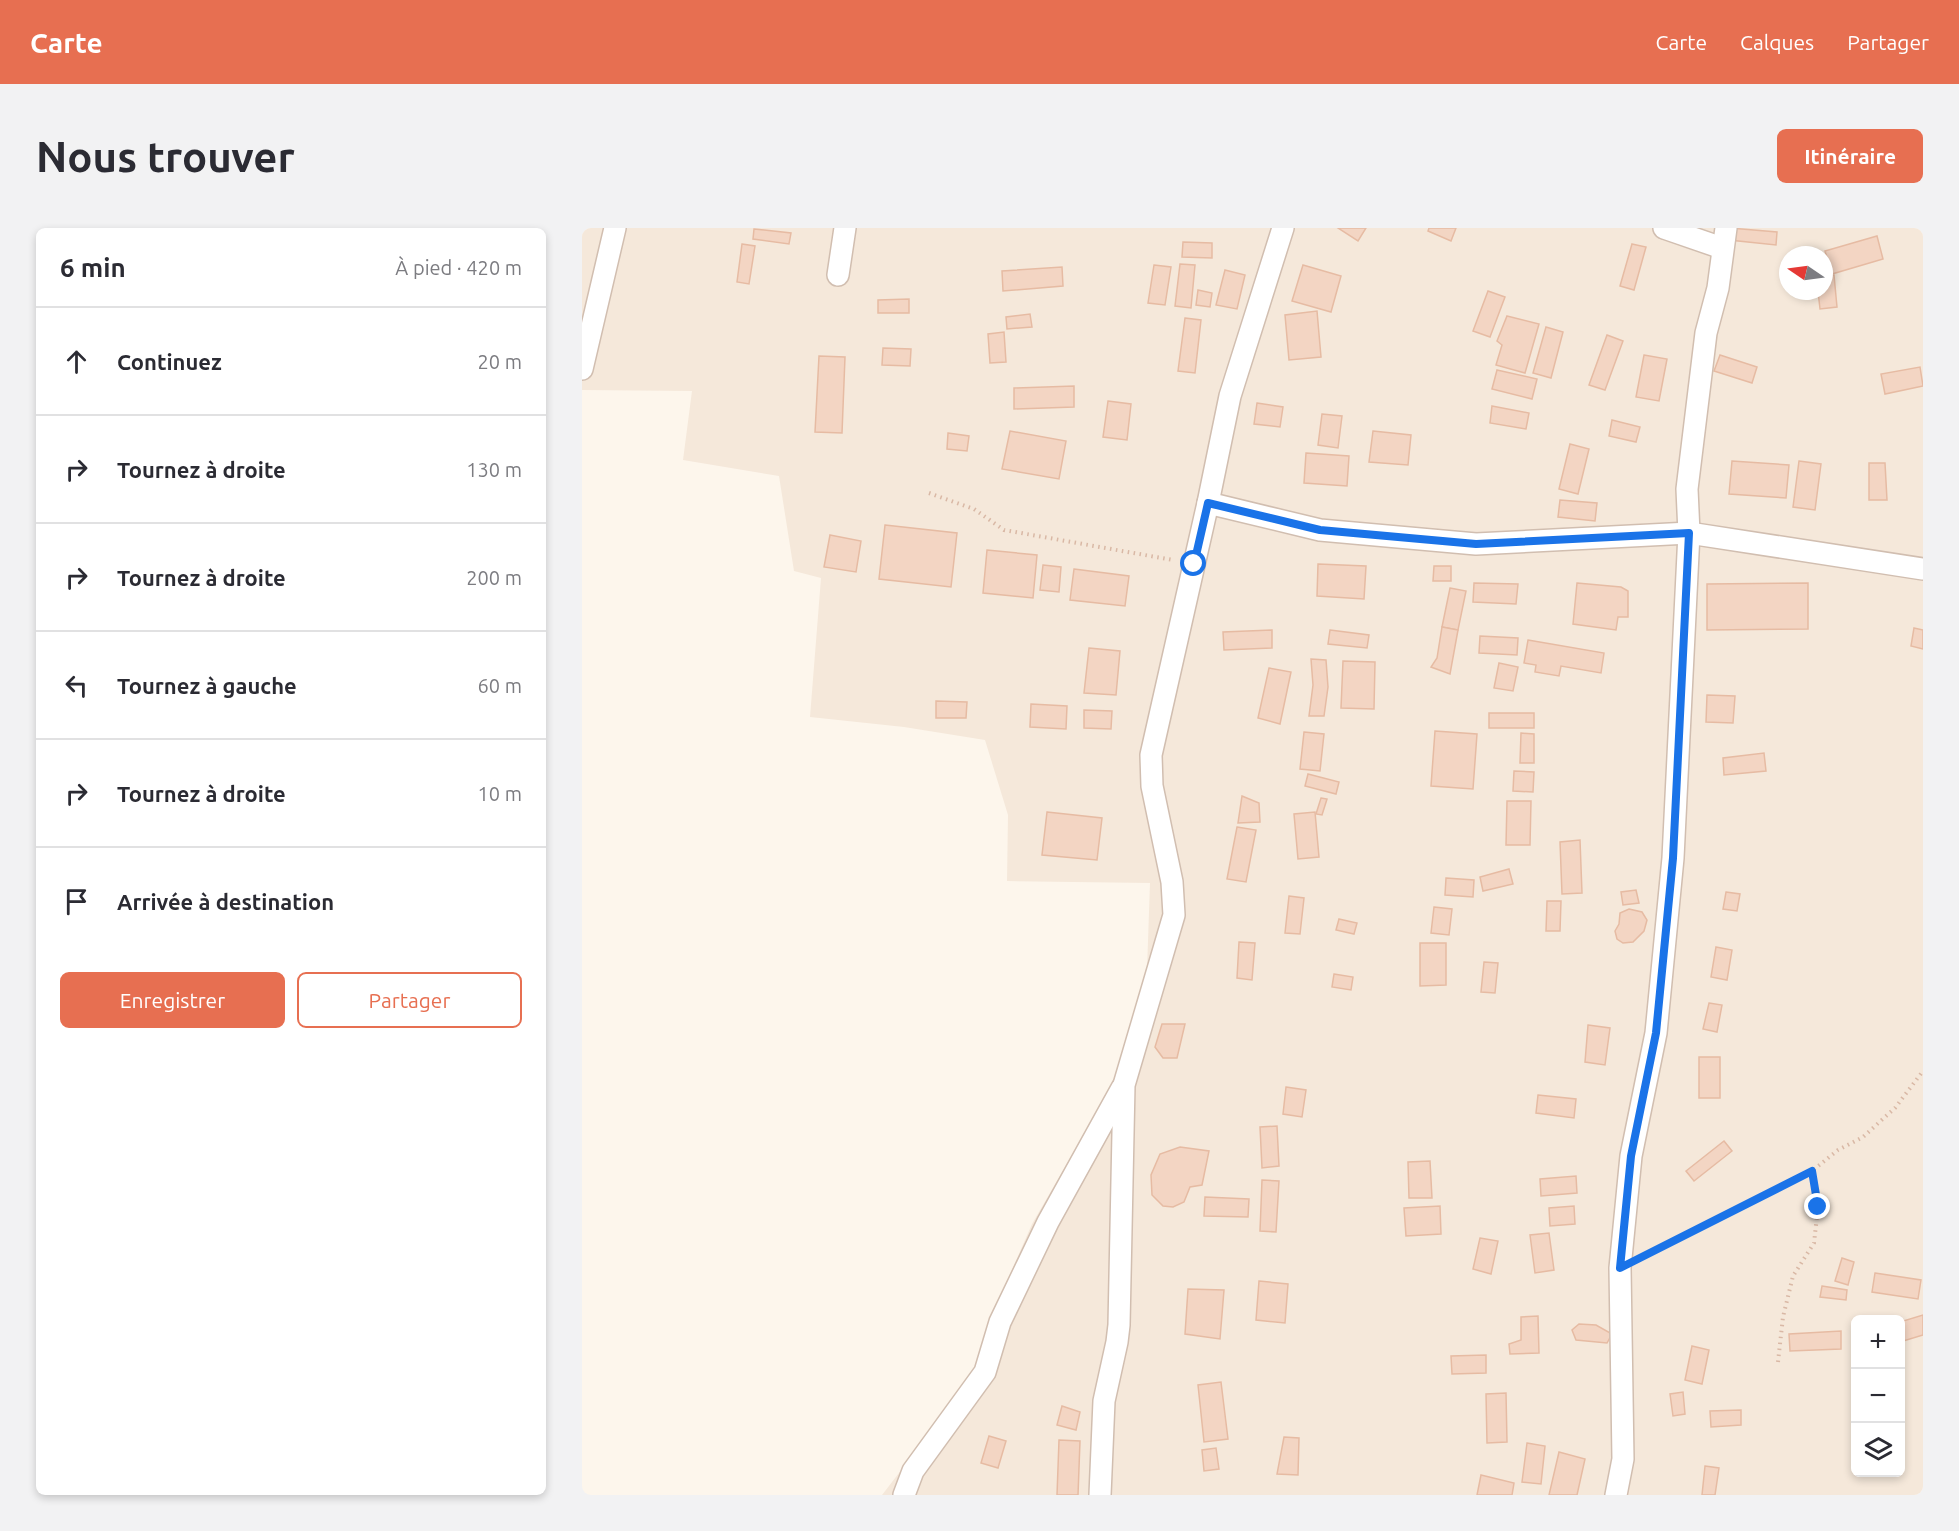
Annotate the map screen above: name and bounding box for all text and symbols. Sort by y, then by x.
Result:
text: Carte [30,27,103,58]
text: Carte [1656,30,1707,54]
text: Calques [1740,30,1814,54]
text: Partager [1847,30,1929,54]
button: Itinéraire [1777,129,1923,183]
text: Nous trouver [36,133,295,180]
north arrow [1779,246,1833,300]
text: 6 min [60,253,126,282]
text: À pied · 420 m [395,256,522,279]
icon: ahead [60,345,93,378]
text: Continuez [117,349,222,374]
text: 20 m [478,350,522,373]
icon: right [60,453,93,486]
text: Tournez à droite [117,457,286,482]
text: 130 m [466,458,522,481]
route start [1180,550,1206,576]
icon: right [60,561,93,594]
text: Tournez à droite [117,565,286,590]
text: 200 m [466,566,522,589]
icon: left [60,669,93,702]
text: Tournez à gauche [117,673,297,698]
text: 60 m [478,674,522,697]
icon: right [60,777,93,810]
text: Tournez à droite [117,781,286,806]
text: 10 m [478,782,522,805]
icon: arrive [60,885,93,918]
text: Arrivée à destination [117,889,334,914]
button: Enregistrer [60,972,285,1028]
button: Partager [297,972,522,1028]
route end [1804,1193,1830,1219]
map controls [1851,1315,1905,1477]
button: + [1851,1315,1905,1369]
button: − [1851,1369,1905,1423]
button: layers [1851,1423,1905,1477]

